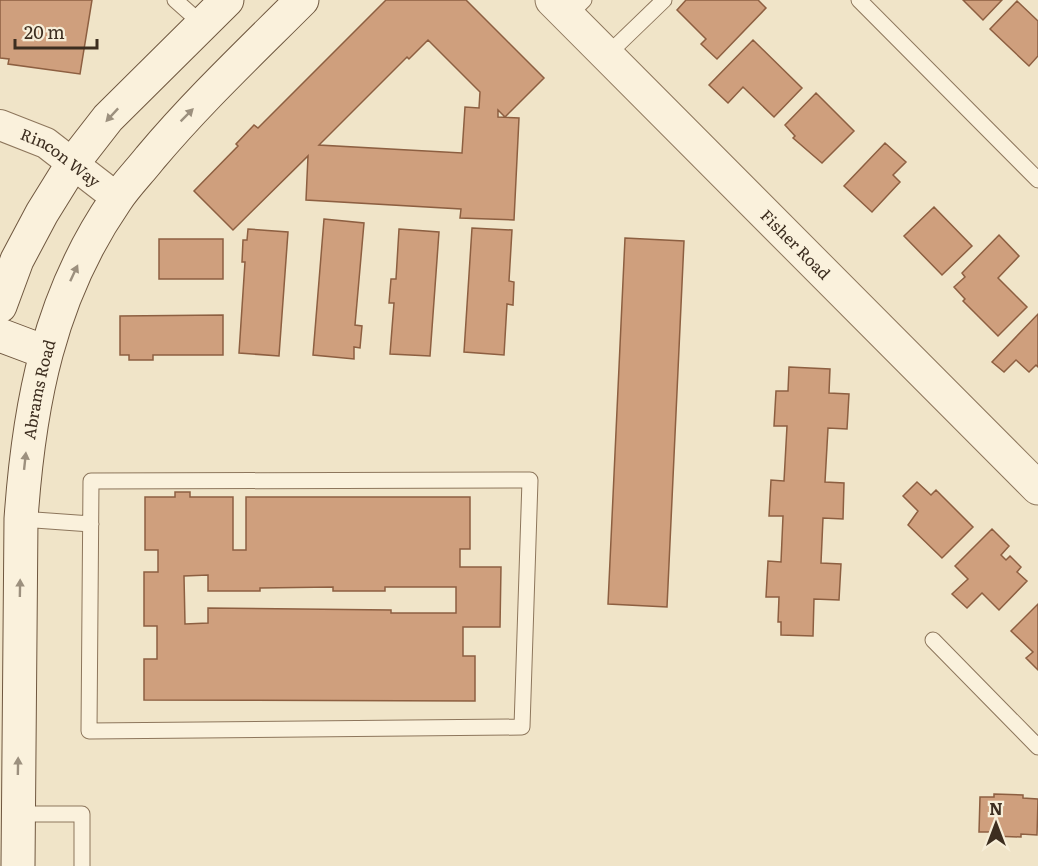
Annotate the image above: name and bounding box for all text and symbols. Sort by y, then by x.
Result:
scale bar [15,12,98,50]
text: 20 m [24,18,65,45]
one-way arrow [105,108,119,122]
one-way arrow [180,109,194,123]
street label: Rincon Way [17,121,107,193]
street label: Fisher Road [756,203,837,284]
one-way arrow [70,265,79,282]
street label: Abrams Road [16,336,61,441]
one-way arrow [21,451,30,470]
one-way arrow [15,579,25,598]
one-way arrow [14,756,23,775]
north arrow [966,794,1026,854]
text: N [989,796,1003,820]

